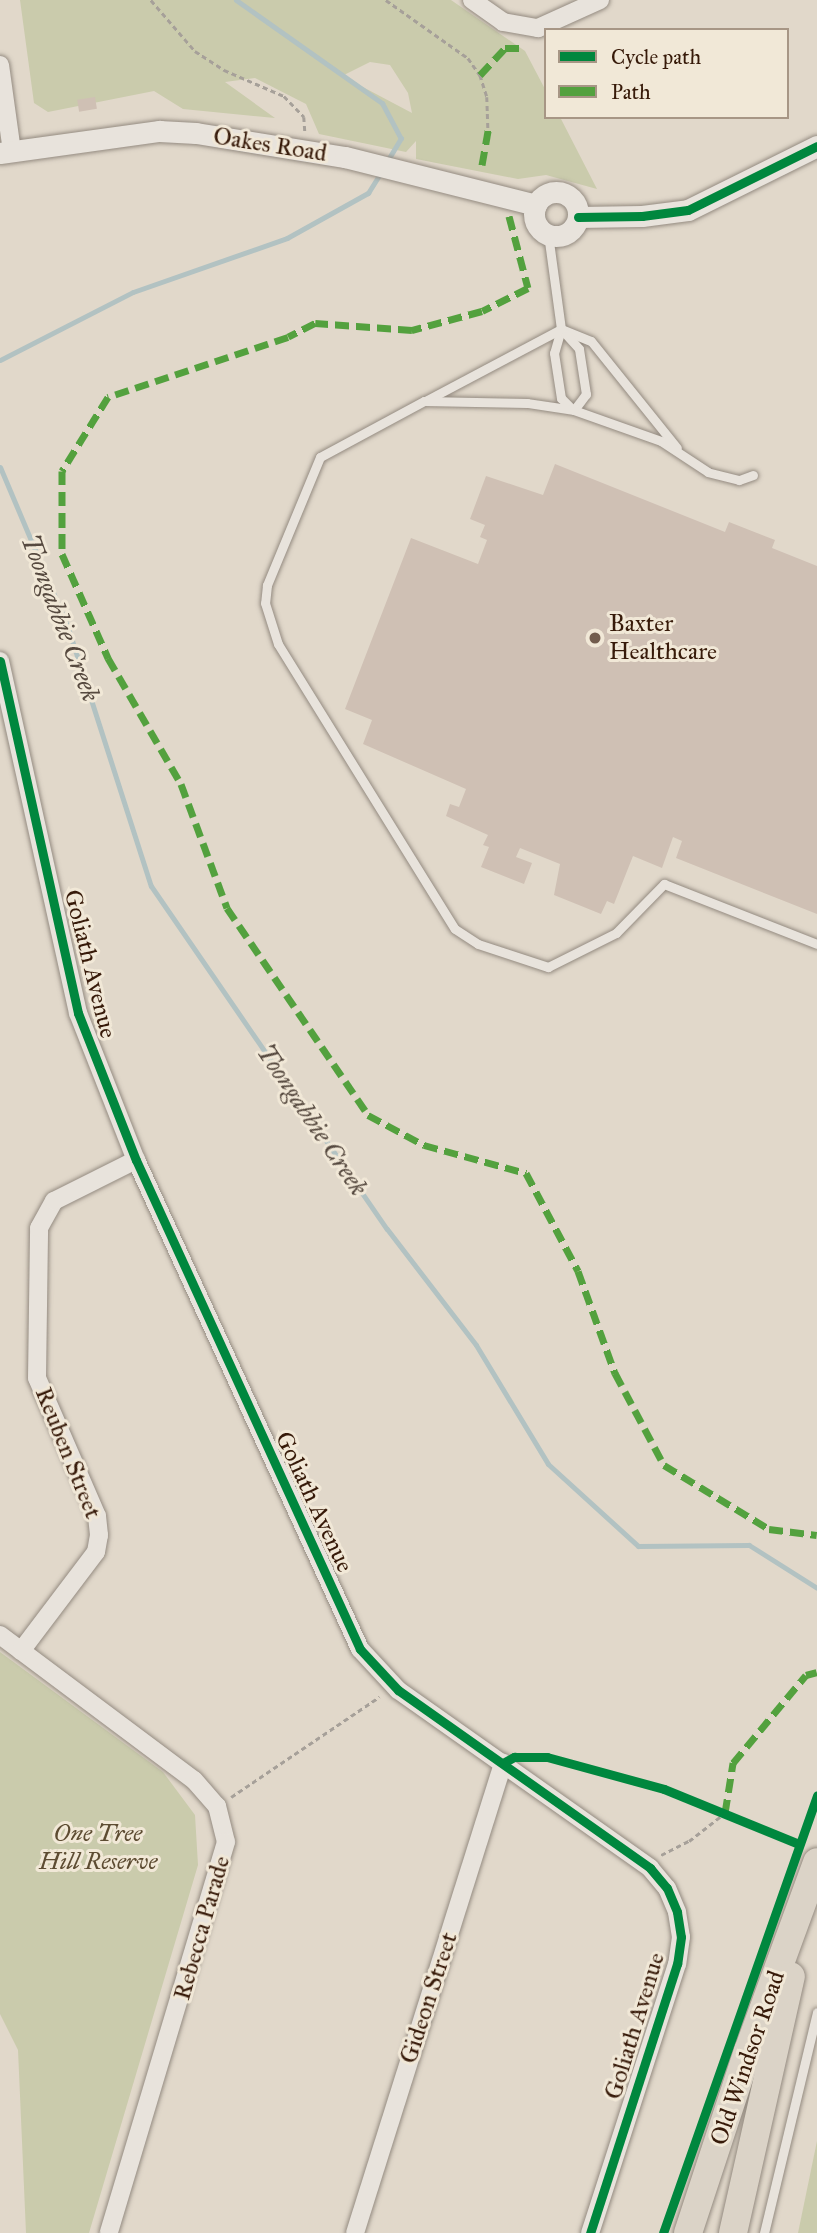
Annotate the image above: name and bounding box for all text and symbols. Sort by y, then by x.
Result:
legend [544,28,789,119]
text: Cycle path [611,44,701,70]
text: Path [611,79,651,105]
street label: Oakes Road [211,122,329,168]
water label: Toongabbie Creek [14,530,106,706]
place label: Baxter Healthcare [609,610,717,666]
marker: Baxter Healthcare [587,630,603,646]
street label: Goliath Avenue [58,887,122,1041]
water label: Toongabbie Creek [250,1038,374,1202]
street label: Reuben Street [29,1383,107,1523]
street label: Goliath Avenue [269,1427,359,1577]
park label: One Tree Hill Reserve [39,1820,157,1876]
street label: Rebecca Parade [168,1853,236,2003]
street label: Gideon Street [394,1929,464,2067]
street label: Goliath Avenue [599,1949,671,2103]
street label: Old Windsor Road [705,1967,791,2149]

